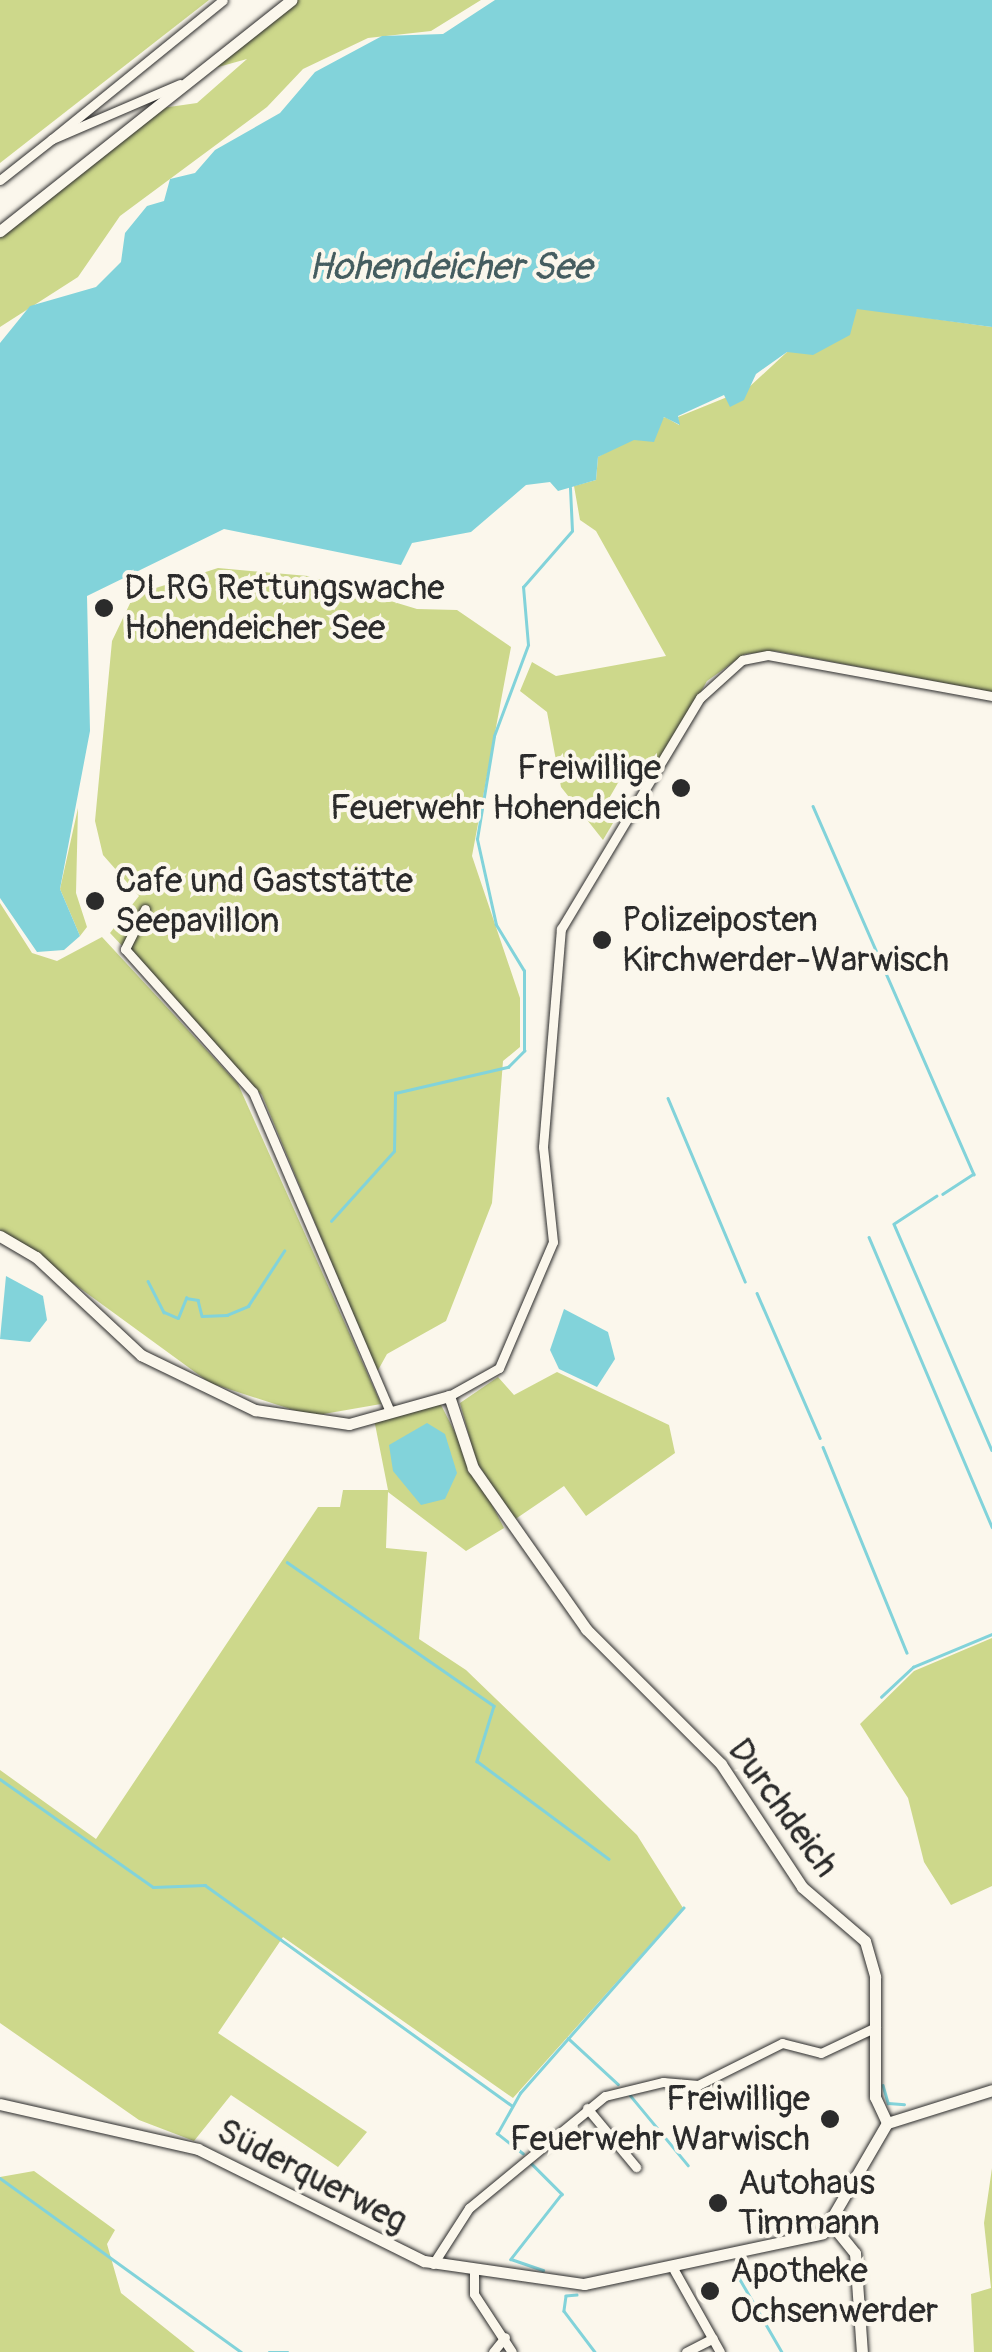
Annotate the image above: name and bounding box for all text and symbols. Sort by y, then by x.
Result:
water label: Hohendeicher See [308,245,592,291]
place label: DLRG Rettungswache Hohendeicher See [124,567,444,649]
marker: DLRG Rettungswache Hohendeicher See [93,597,115,619]
place label: Freiwillige Feuerwehr Hohendeich [330,747,661,829]
marker: Freiwillige Feuerwehr Hohendeich [670,777,692,799]
place label: Cafe und Gaststätte Seepavillon [115,860,413,942]
marker: Cafe und Gaststätte Seepavillon [84,890,106,912]
place label: Polizeiposten Kirchwerder-Warwisch [622,899,949,981]
marker: Polizeiposten Kirchwerder-Warwisch [591,929,613,951]
street label: Durchdeich [719,1731,847,1885]
place label: Freiwillige Feuerwehr Warwisch [510,2078,810,2160]
marker: Freiwillige Feuerwehr Warwisch [819,2108,841,2130]
street label: Süderquerweg [210,2110,414,2242]
place label: Autohaus Timmann [738,2162,880,2244]
marker: Autohaus Timmann [707,2192,729,2214]
place label: Apotheke Ochsenwerder [730,2250,938,2332]
marker: Apotheke Ochsenwerder [699,2280,721,2302]

